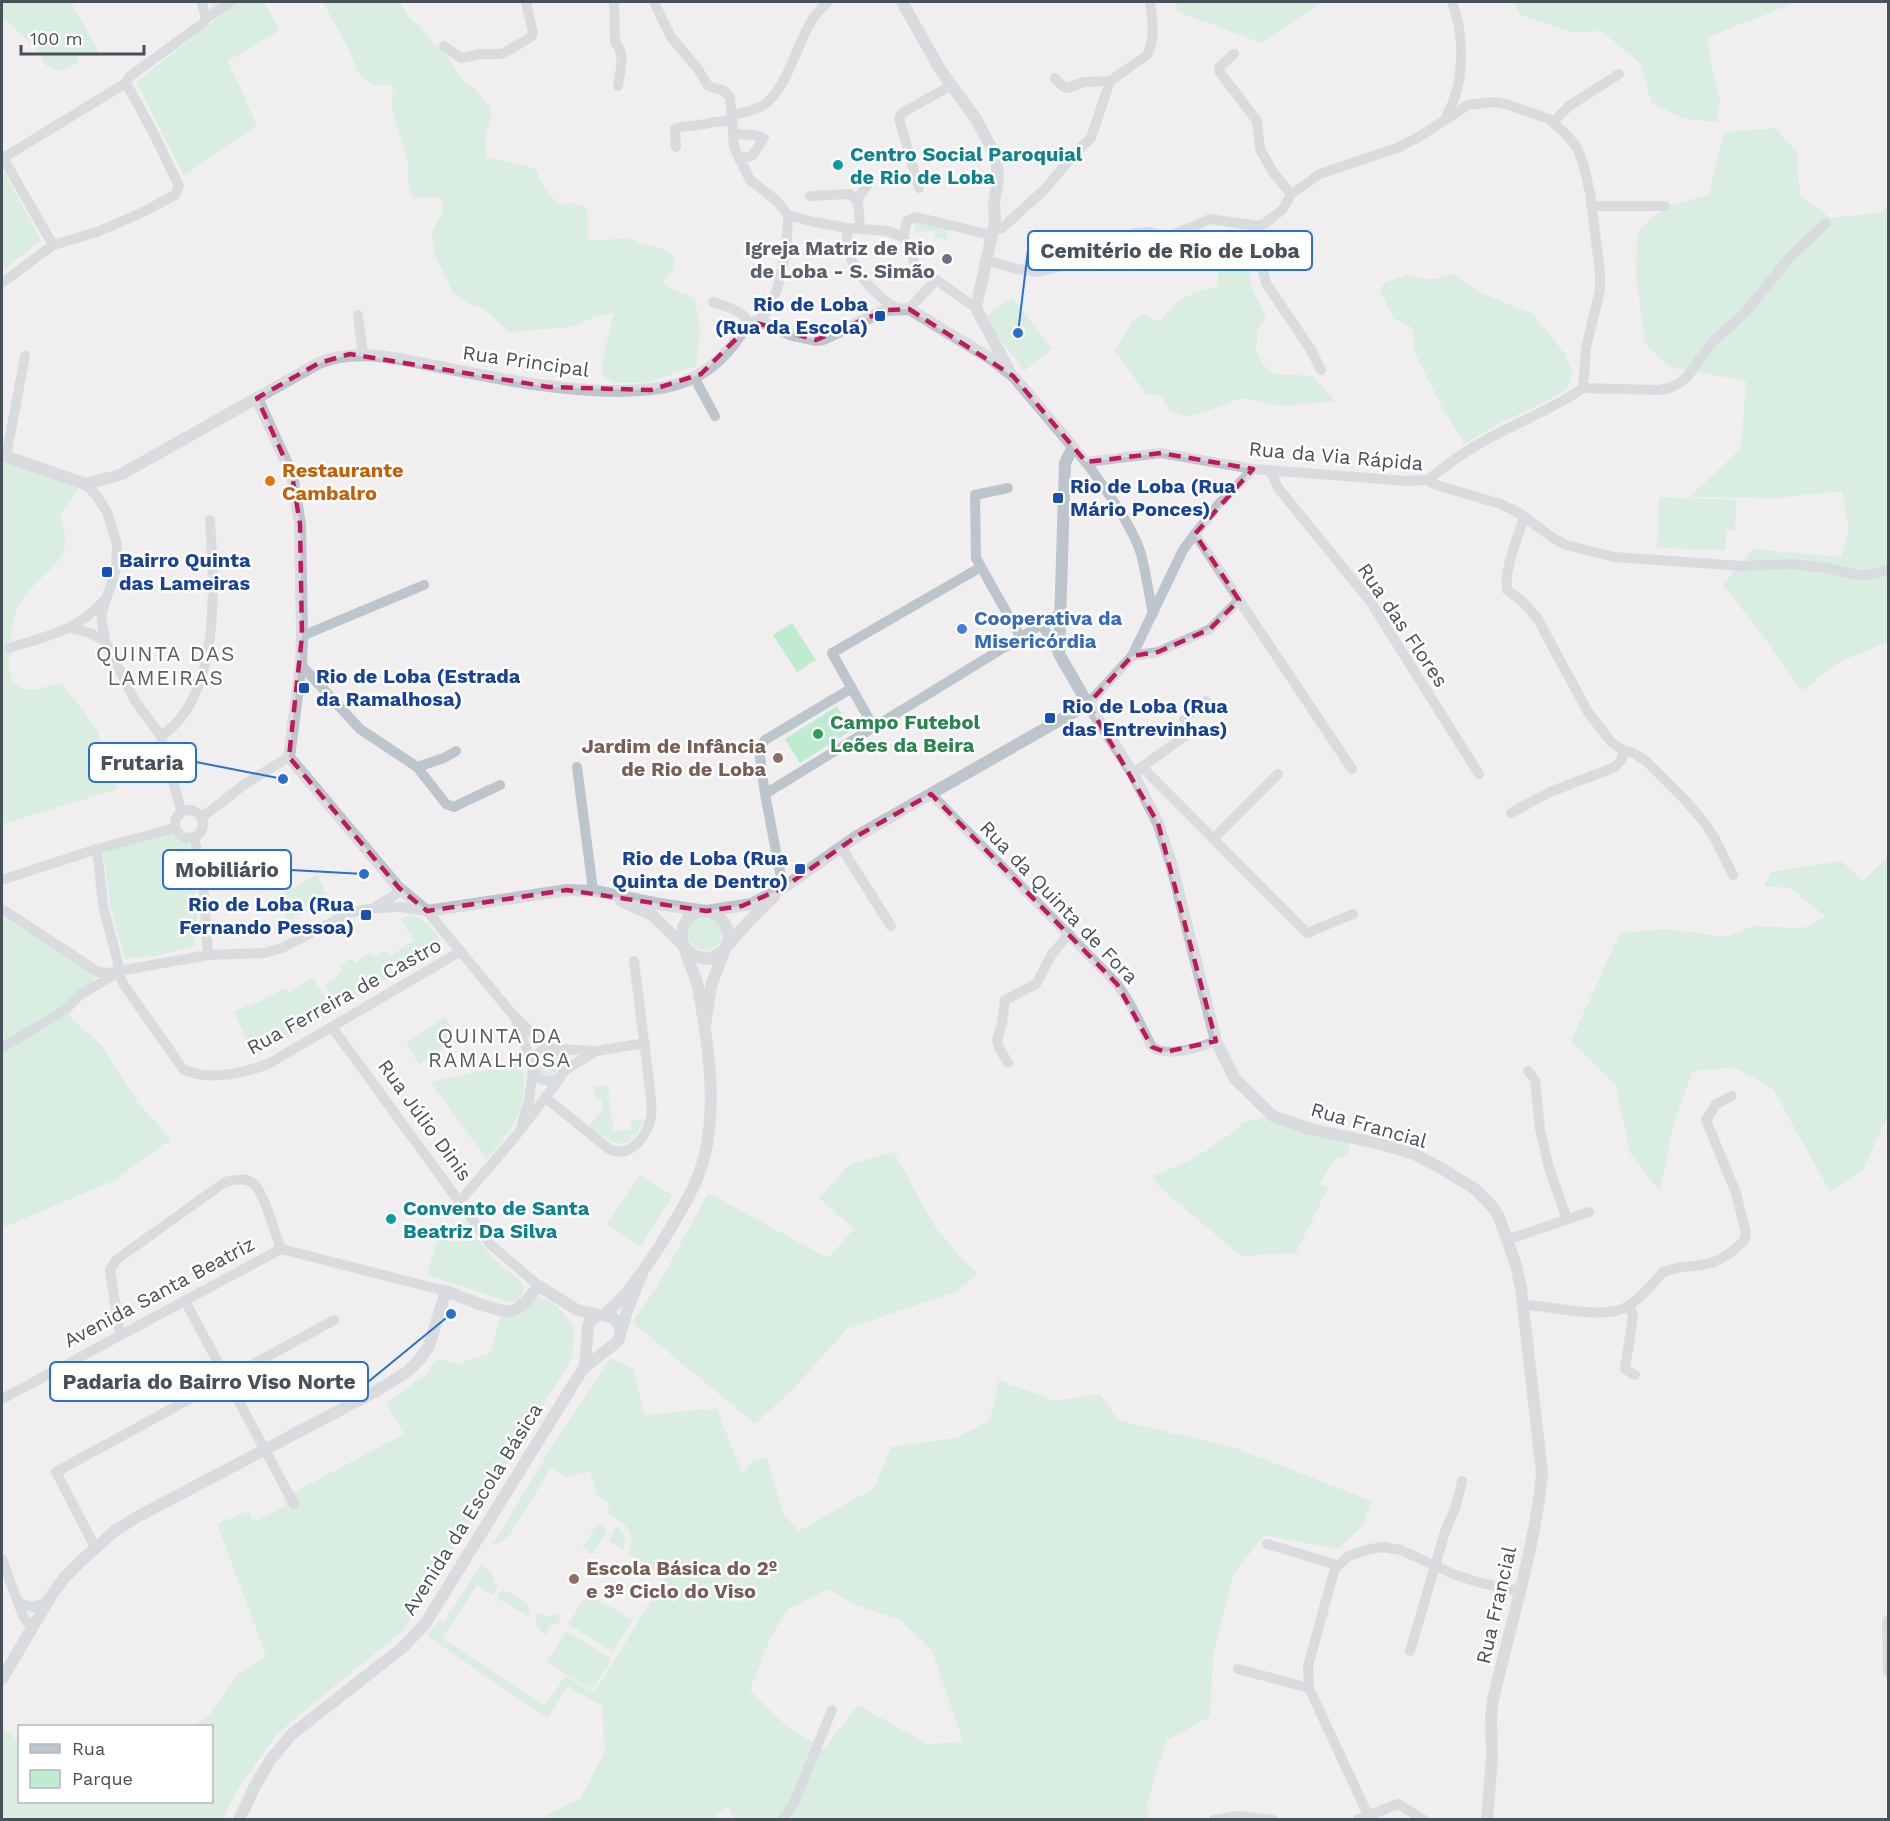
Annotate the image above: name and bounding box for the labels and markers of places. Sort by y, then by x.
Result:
place label: Centro Social Paroquial de Rio de Loba [850,142,1083,189]
marker: Centro Social Paroquial de Rio de Loba [831,158,845,172]
callout: Cemitério de Rio de Loba [1028,231,1312,270]
place label: Igreja Matriz de Rio de Loba - S. Simão [745,236,935,283]
marker: Igreja Matriz de Rio de Loba - S. Simão [940,252,954,266]
place label: Rio de Loba (Rua da Escola) [715,292,868,339]
marker: Rio de Loba (Rua da Escola) [873,309,887,323]
place label: Restaurante Cambalro [282,458,403,505]
marker: Restaurante Cambalro [263,474,277,488]
place label: Rio de Loba (Rua Mário Ponces) [1070,474,1236,521]
marker: Rio de Loba (Rua Mário Ponces) [1051,491,1065,505]
place label: Bairro Quinta das Lameiras [119,548,251,595]
marker: Bairro Quinta das Lameiras [100,565,114,579]
place label: Cooperativa da Misericórdia [974,606,1123,653]
marker: Cooperativa da Misericórdia [955,622,969,636]
place label: Rio de Loba (Estrada da Ramalhosa) [316,664,521,711]
marker: Rio de Loba (Estrada da Ramalhosa) [297,681,311,695]
place label: Rio de Loba (Rua das Entrevinhas) [1062,694,1228,741]
place label: Campo Futebol Leões da Beira [830,710,980,757]
marker: Rio de Loba (Rua das Entrevinhas) [1043,711,1057,725]
marker: Campo Futebol Leões da Beira [811,727,825,741]
place label: Jardim de Infância de Rio de Loba [582,734,766,781]
callout: Frutaria [89,743,196,782]
marker: Jardim de Infância de Rio de Loba [771,751,785,765]
place label: Rio de Loba (Rua Quinta de Dentro) [612,846,788,893]
callout: Mobiliário [163,850,291,889]
marker: Rio de Loba (Rua Quinta de Dentro) [793,862,807,876]
place label: Rio de Loba (Rua Fernando Pessoa) [179,892,354,939]
marker: Rio de Loba (Rua Fernando Pessoa) [359,908,373,922]
place label: Convento de Santa Beatriz Da Silva [403,1196,590,1243]
marker: Convento de Santa Beatriz Da Silva [384,1212,398,1226]
callout: Padaria do Bairro Viso Norte [50,1362,368,1401]
place label: Escola Básica do 2º e 3º Ciclo do Viso [586,1556,777,1603]
marker: Escola Básica do 2º e 3º Ciclo do Viso [567,1572,581,1586]

